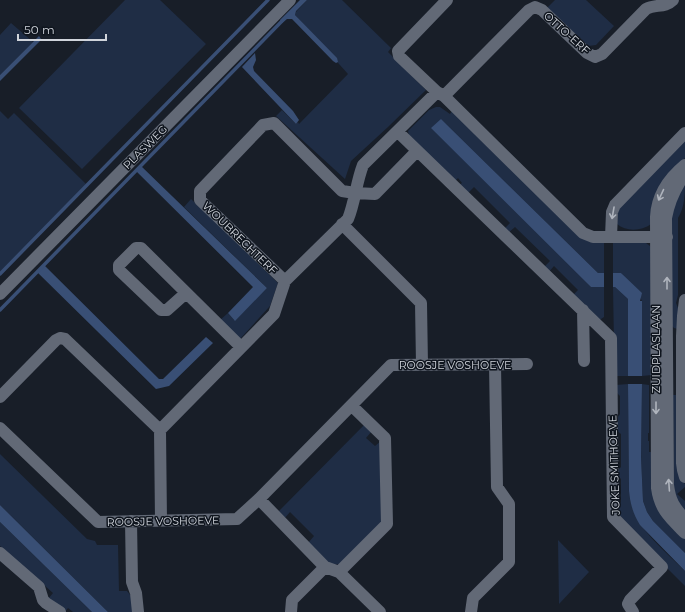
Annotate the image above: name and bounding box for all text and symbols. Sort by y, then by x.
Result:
street label: OTTO-ERF [541,9,593,57]
scale bar [18,16,106,42]
text: 50 m [24,22,55,37]
street label: PLASWEG [120,122,170,172]
one-way arrow [657,189,664,201]
street label: WOUBRECHTERF [200,199,280,277]
one-way arrow [609,207,617,220]
one-way arrow [663,277,671,290]
street label: ZUIDPLASLAAN [649,305,663,393]
street label: ROOSJE VOSHOEVE [399,358,511,372]
one-way arrow [652,401,660,414]
street label: JOKE SMITHOEVE [605,415,623,516]
one-way arrow [665,479,672,492]
street label: ROOSJE VOSHOEVE [107,513,219,529]

